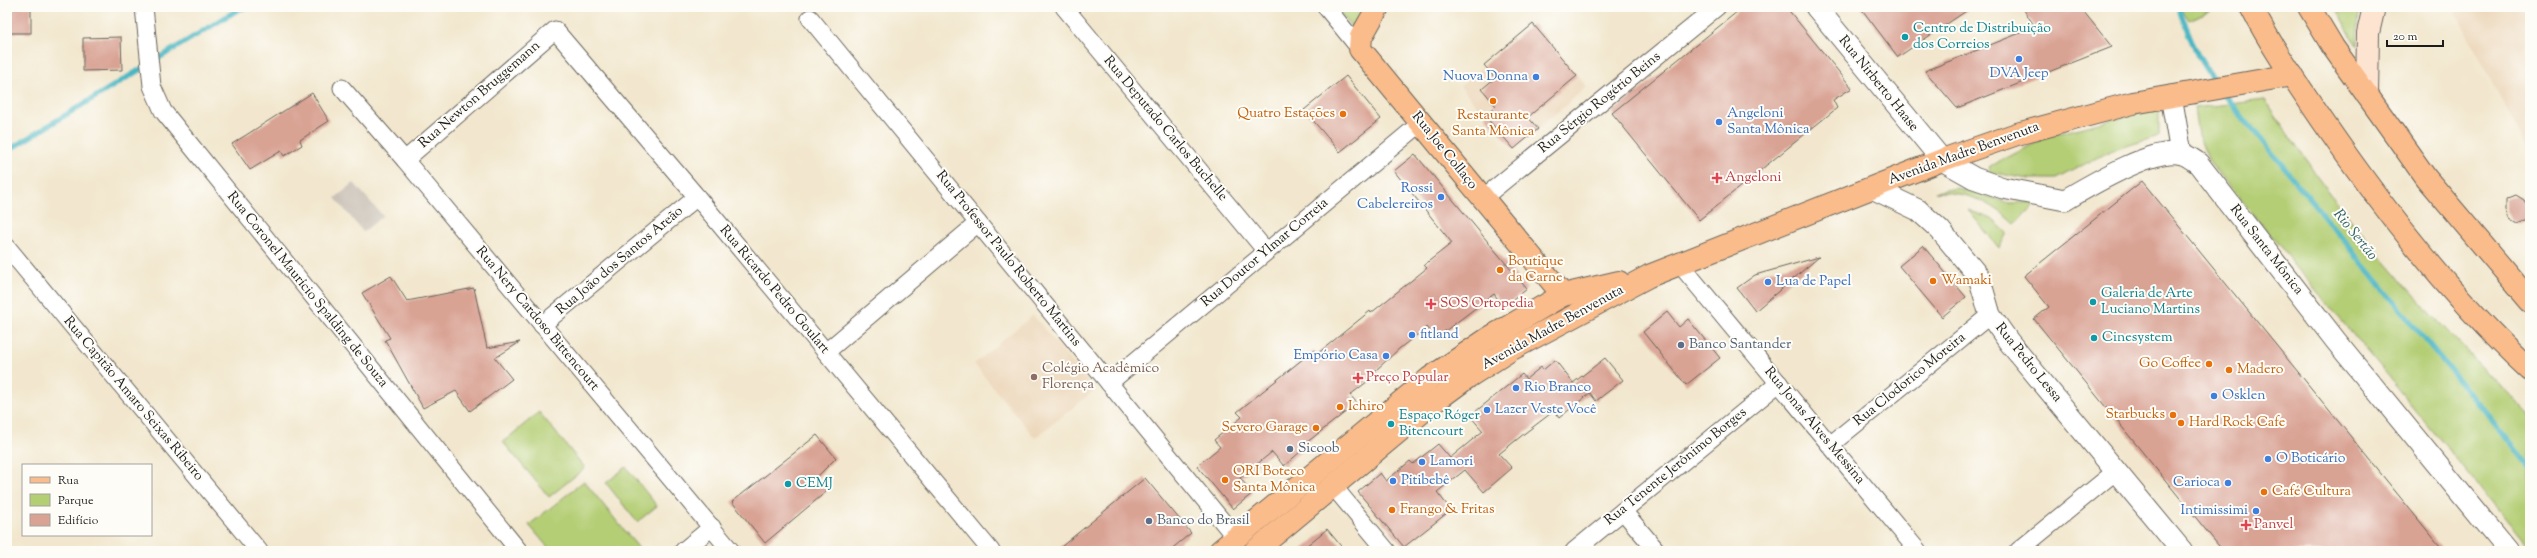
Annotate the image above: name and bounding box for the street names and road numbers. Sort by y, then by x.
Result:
street label: Rua Nirberto Haase [1833,32,1923,136]
street label: Rua Newton Bruggemann [415,36,545,154]
street label: Rua Sérgio Rogério Beins [1535,47,1665,159]
street label: Rua Deputado Carlos Buchelle [1098,52,1232,206]
street label: Rua Joe Collaço [1406,108,1482,194]
street label: Avenida Madre Benvenuta [1886,117,2043,191]
street label: Rua Professor Paulo Roberto Martins [931,167,1085,351]
street label: Rua Coronel Maurício Spalding de Souza [222,188,393,393]
street label: Rua Doutor Ylmar Correia [1197,193,1333,312]
street label: Rua Santa Mônica [2224,201,2308,300]
street label: Rua João dos Santos Areão [552,202,688,320]
street label: Rua Ricardo Pedro Goulart [714,221,834,359]
street label: Rua Nery Cardoso Bittencourt [470,242,604,396]
street label: Avenida Madre Benvenuta [1478,280,1628,375]
street label: Rua Capitão Amaro Seixas Ribeiro [59,313,207,485]
street label: Rua Pedro Lessa [1990,319,2067,407]
street label: Rua Clodorico Moreira [1850,328,1971,432]
street label: Rua Jonas Alves Messina [1759,363,1870,490]
street label: Rua Tenente Jerônimo Borges [1601,403,1751,531]

